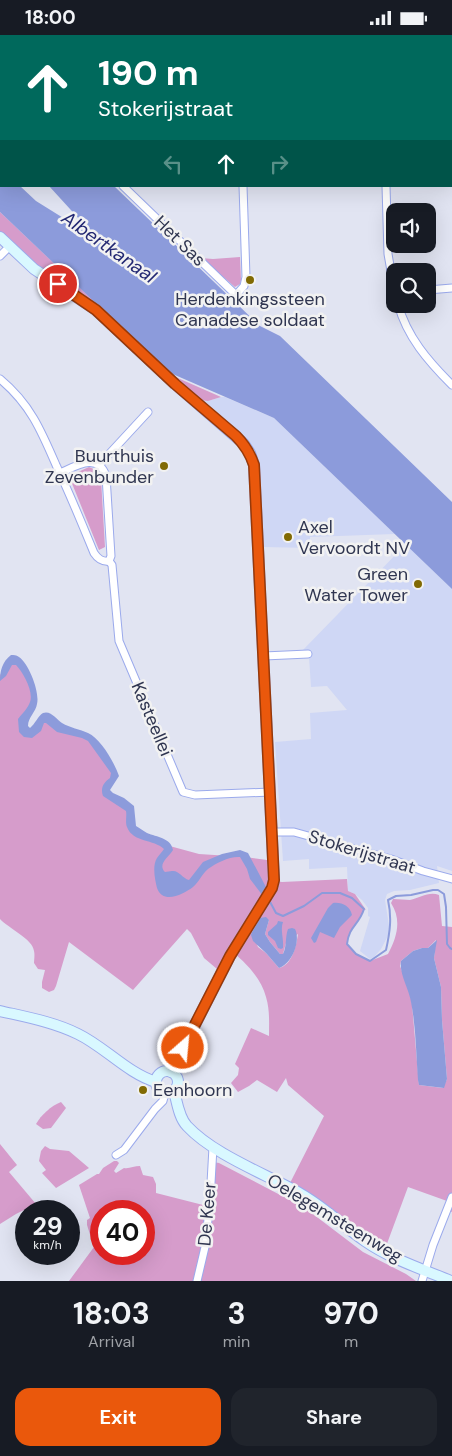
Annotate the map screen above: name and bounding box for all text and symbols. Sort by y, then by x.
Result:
text: 18:00 [25,5,76,30]
text: 190 m [98,50,199,96]
icon: ahead [15,55,80,120]
text: Stokerijstraat [98,94,233,123]
icon: left [159,150,187,178]
icon: ahead [212,150,240,178]
icon: right [265,150,293,178]
map controls [386,203,436,313]
button: sound [386,203,436,253]
water label: Albertkanaal [56,205,162,289]
street label: Het Sas [149,210,211,272]
pin [37,263,79,305]
button: search [386,263,436,313]
icon: arrive [44,270,72,298]
marker: Herdenkingssteen Canadese soldaat [244,274,256,286]
place label: Herdenkingssteen Canadese soldaat [175,287,325,332]
place label: Buurthuis Zevenbunder [45,444,154,489]
marker: Buurthuis Zevenbunder [158,460,170,472]
place label: Axel Vervoordt NV [298,515,410,560]
marker: Axel Vervoordt NV [282,531,294,543]
place label: Green Water Tower [304,562,408,607]
marker: Green Water Tower [412,578,424,590]
street label: Kasteellei [126,678,178,760]
street label: Stokerijstraat [306,824,418,880]
position arrow [156,1021,208,1073]
place label: Eenhoorn [153,1078,232,1102]
marker: Eenhoorn [137,1084,149,1096]
street label: Oelegemsteenweg [263,1168,407,1268]
street label: De Keer [192,1181,222,1247]
speed limit sign: 40 [90,1200,155,1265]
text: 29 [32,1210,63,1243]
text: km/h [33,1237,62,1253]
text: 18:03 [73,1294,150,1333]
text: 3 [227,1294,246,1333]
text: 970 [323,1294,379,1333]
text: Arrival [88,1331,135,1352]
text: min [223,1331,250,1352]
text: m [344,1331,358,1352]
button: Exit [15,1388,221,1446]
button: Share [231,1388,437,1446]

